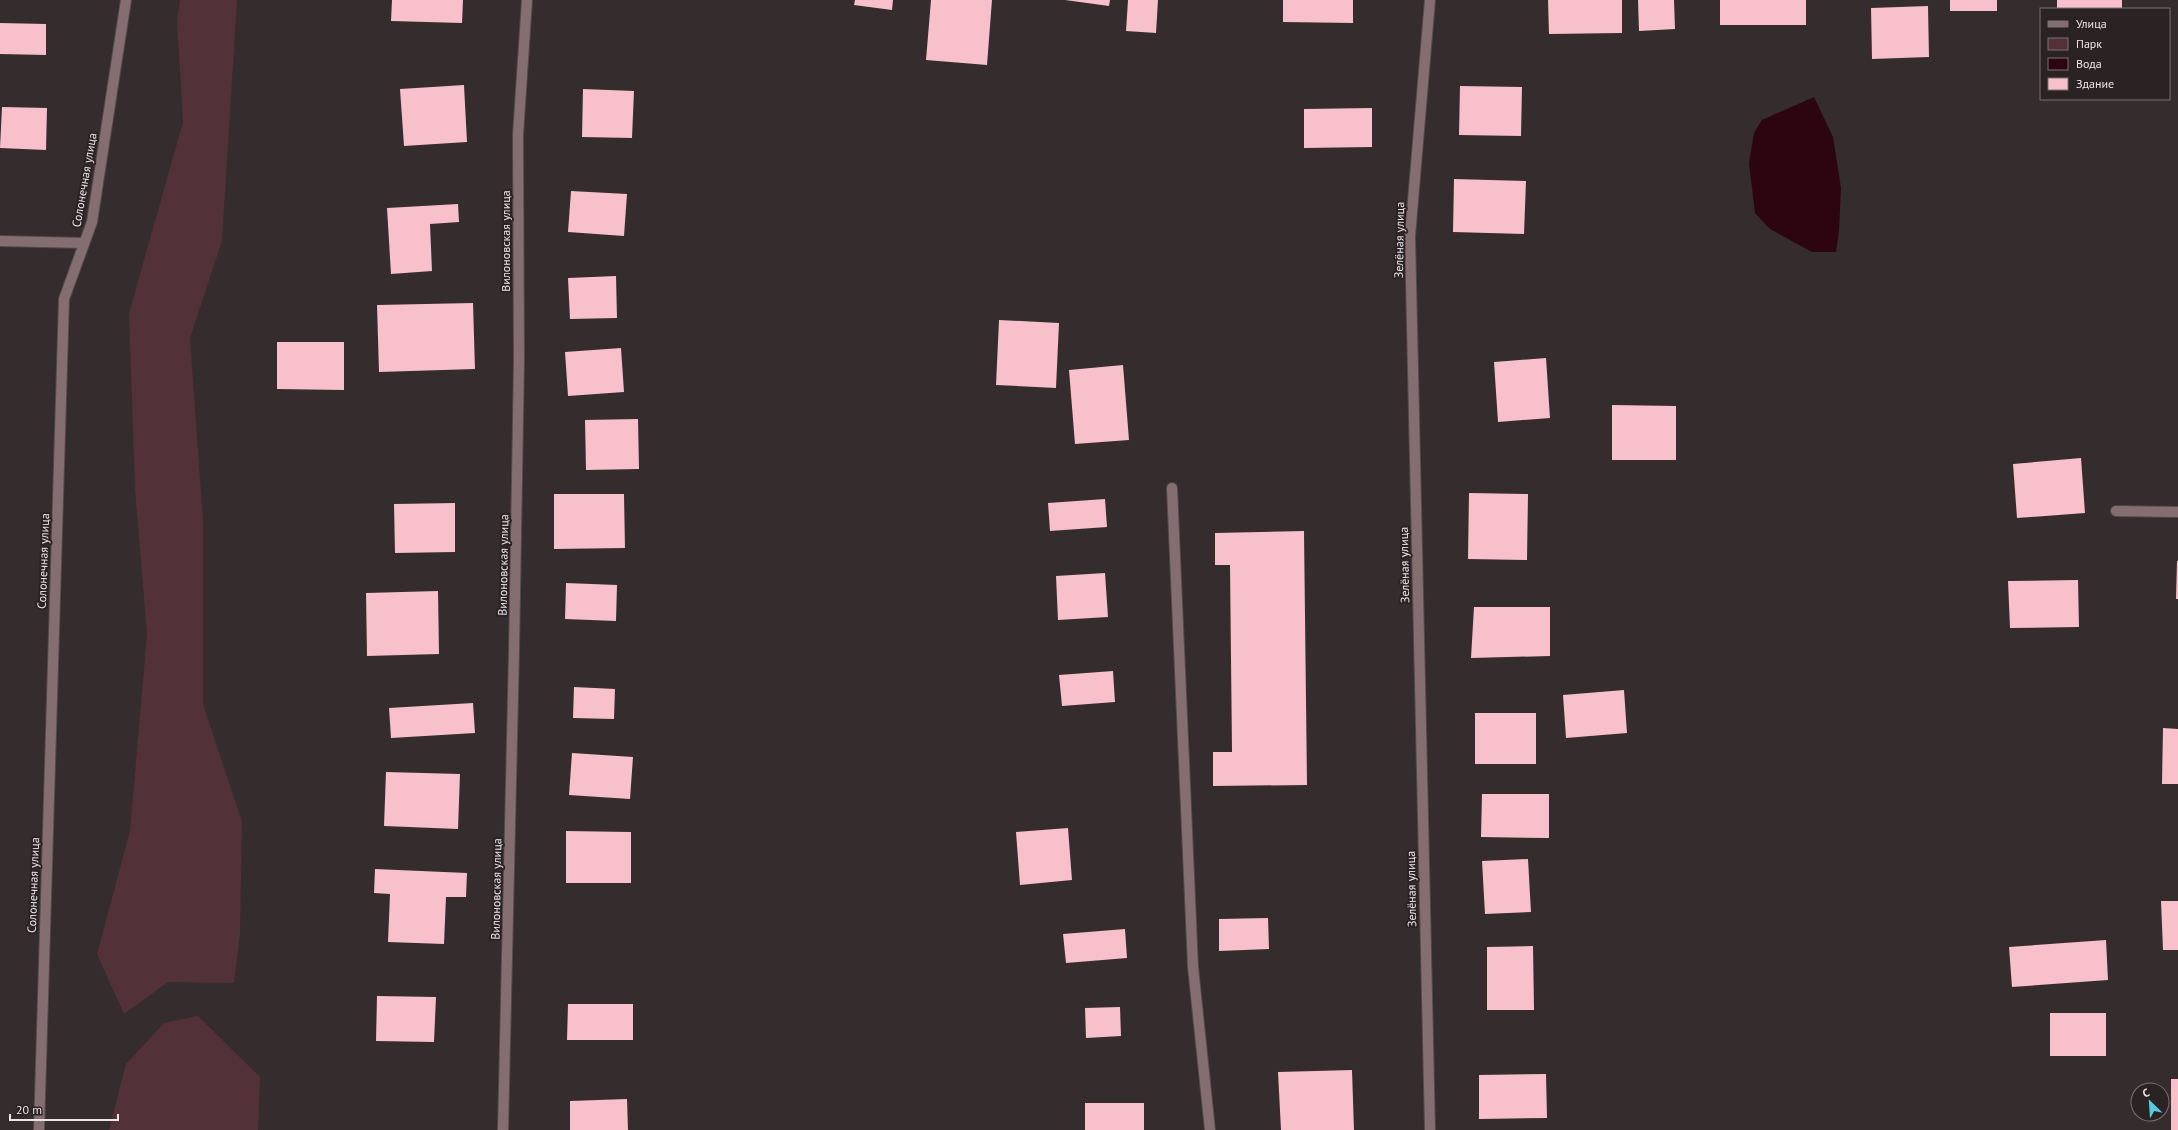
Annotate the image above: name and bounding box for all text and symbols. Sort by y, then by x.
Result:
legend [2040,8,2170,100]
text: Улица [2076,16,2107,31]
text: Парк [2076,36,2102,51]
text: Вода [2076,56,2102,71]
text: Здание [2076,76,2114,91]
street label: Солонечная улица [68,132,100,228]
street label: Вилоновская улица [498,190,513,292]
street label: Зелёная улица [1391,202,1407,278]
street label: Солонечная улица [34,513,52,609]
street label: Вилоновская улица [495,514,511,616]
street label: Зелёная улица [1396,527,1412,603]
street label: Солонечная улица [24,837,42,933]
street label: Вилоновская улица [488,838,504,940]
street label: Зелёная улица [1403,851,1419,927]
north arrow [2130,1082,2170,1122]
text: С [2140,1085,2152,1101]
scale bar [10,1096,118,1122]
text: 20 m [16,1102,42,1117]

